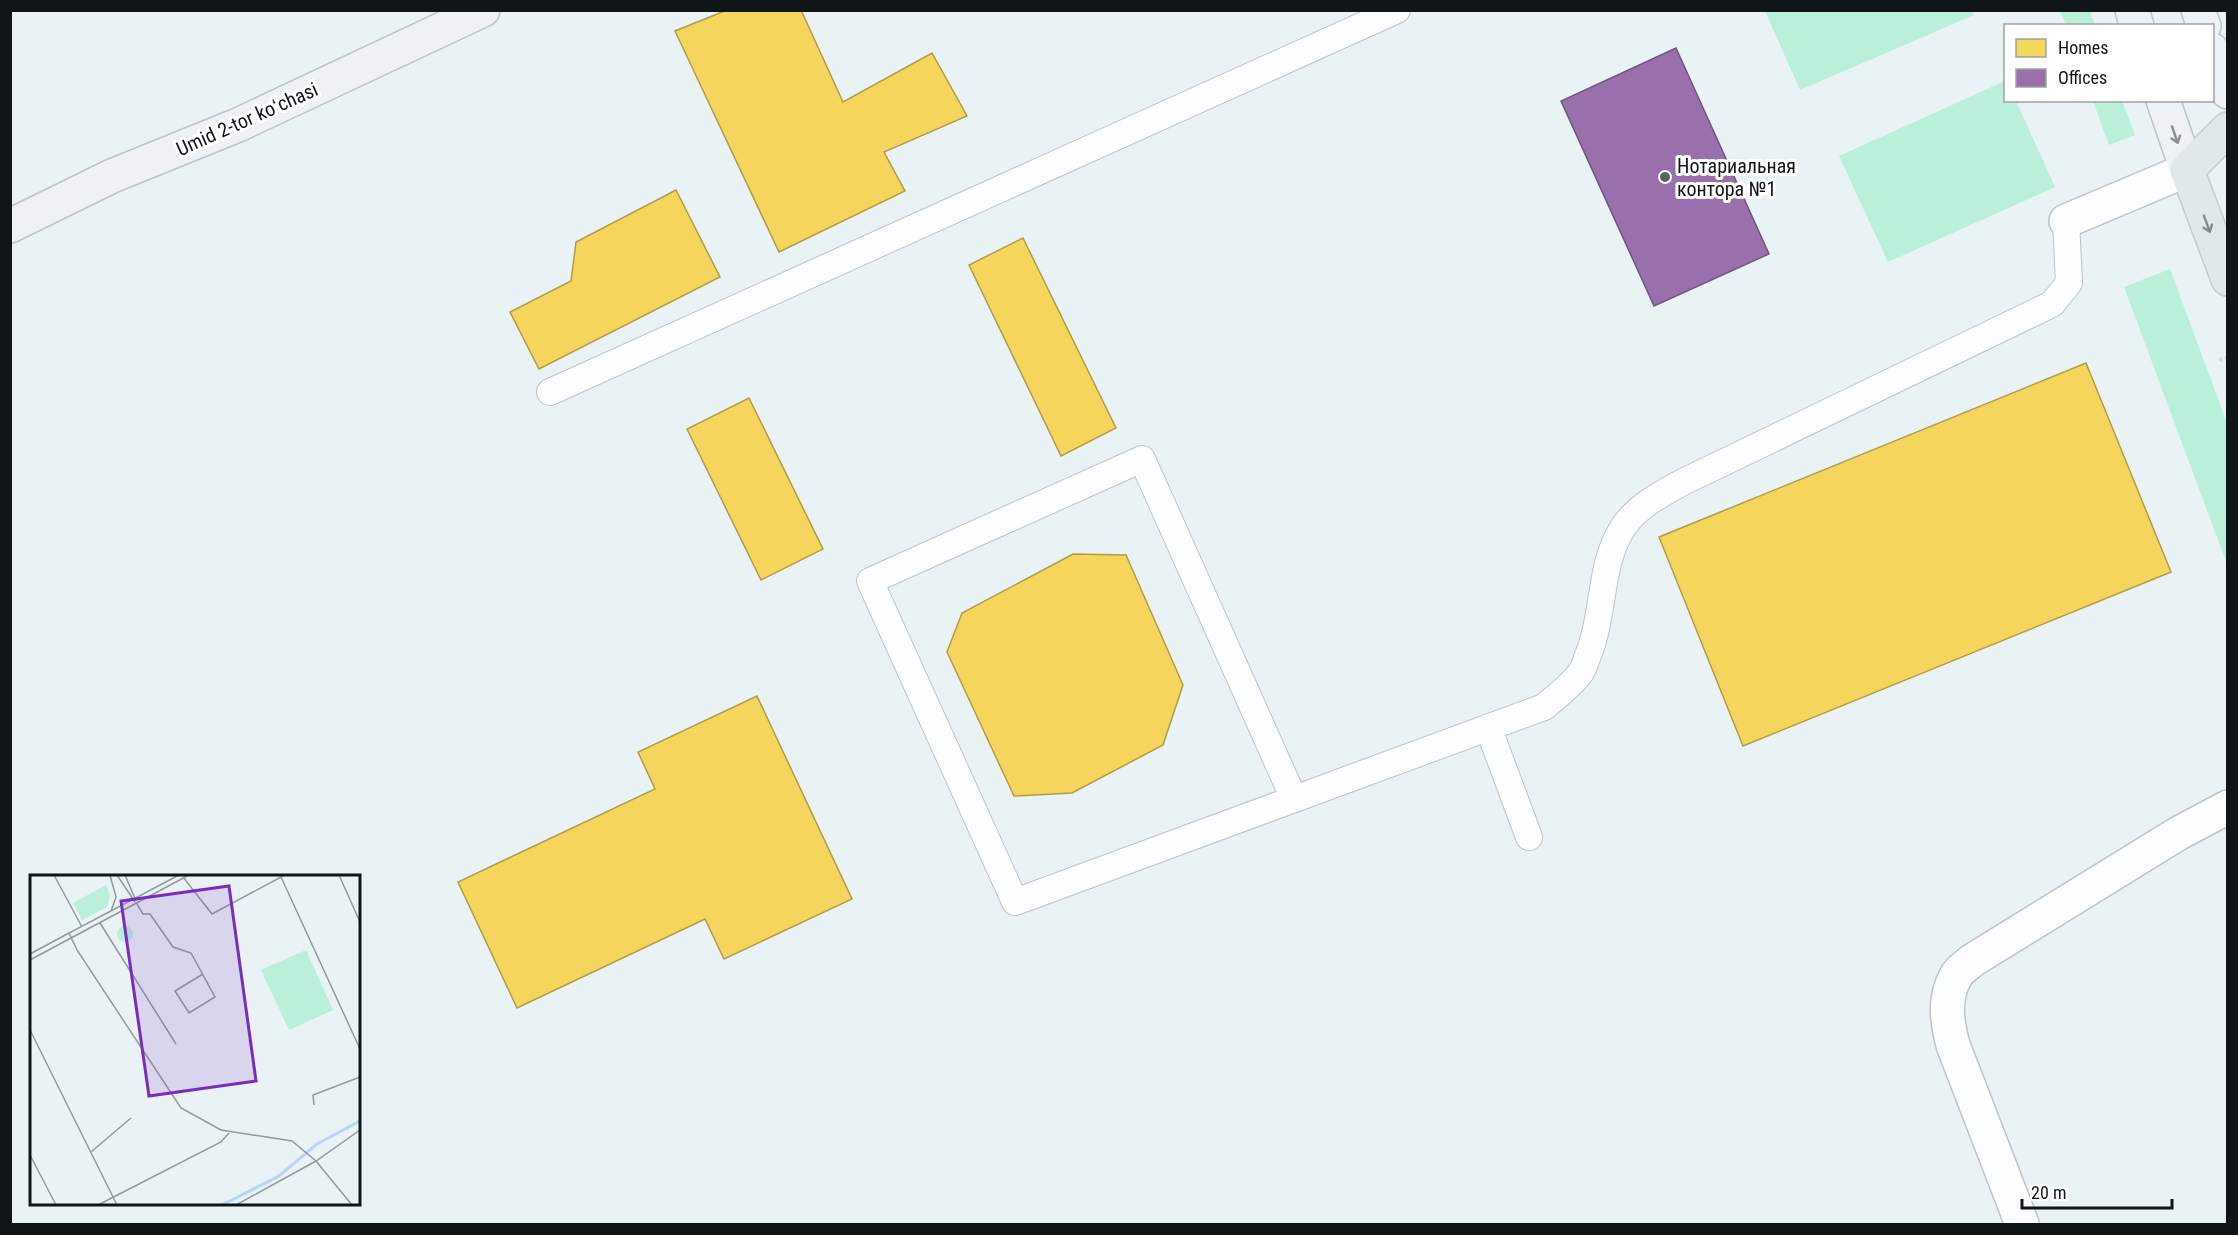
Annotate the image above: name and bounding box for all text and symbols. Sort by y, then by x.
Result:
legend [2004,24,2214,102]
text: Homes [2058,37,2108,58]
text: Offices [2058,67,2107,88]
street label: Umid 2-tor koʻchasi [173,77,321,161]
one-way arrow [2171,125,2182,144]
place label: Нотариальная контора №1 [1677,154,1796,201]
marker: Нотариальная контора №1 [1658,170,1672,184]
one-way arrow [2203,214,2214,233]
inset map [30,875,360,1205]
scale bar [2022,1172,2172,1210]
text: 20 m [2031,1182,2066,1203]

